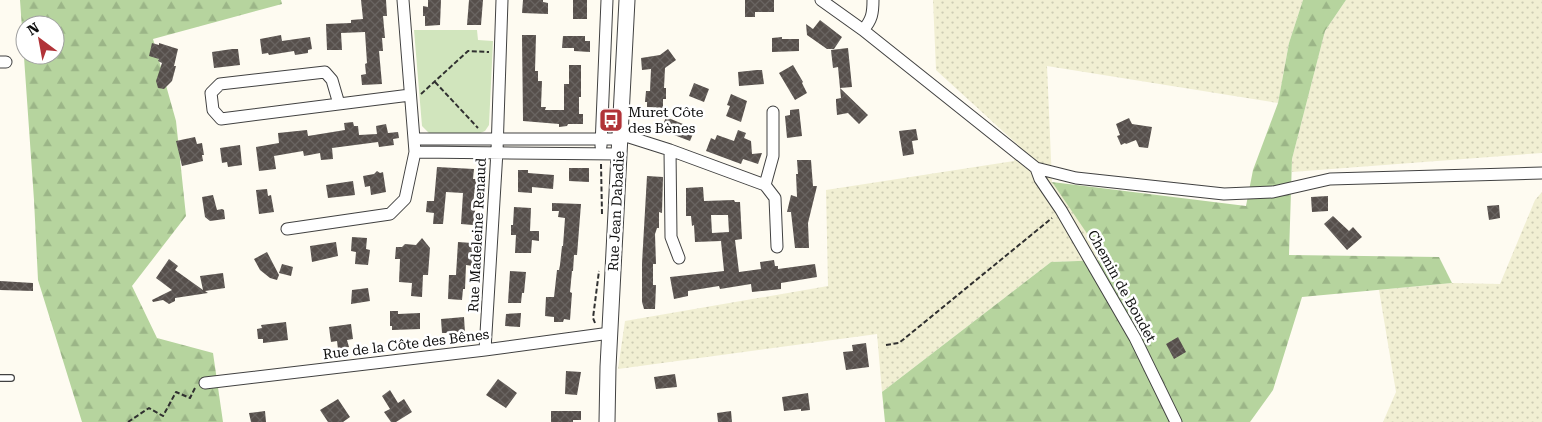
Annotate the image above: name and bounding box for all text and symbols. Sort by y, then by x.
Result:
north arrow [15,15,65,65]
text: N [24,19,42,39]
place label: Muret Côte des Bènes [628,104,704,136]
bus stop icon: Muret Côte des Bènes [598,107,624,133]
street label: Rue Jean Dabadie [605,150,627,272]
street label: Rue Madeleine Renaud [465,157,489,313]
street label: Chemin de Boudet [1085,227,1159,345]
street label: Rue de la Côte des Bênes [322,326,490,362]

